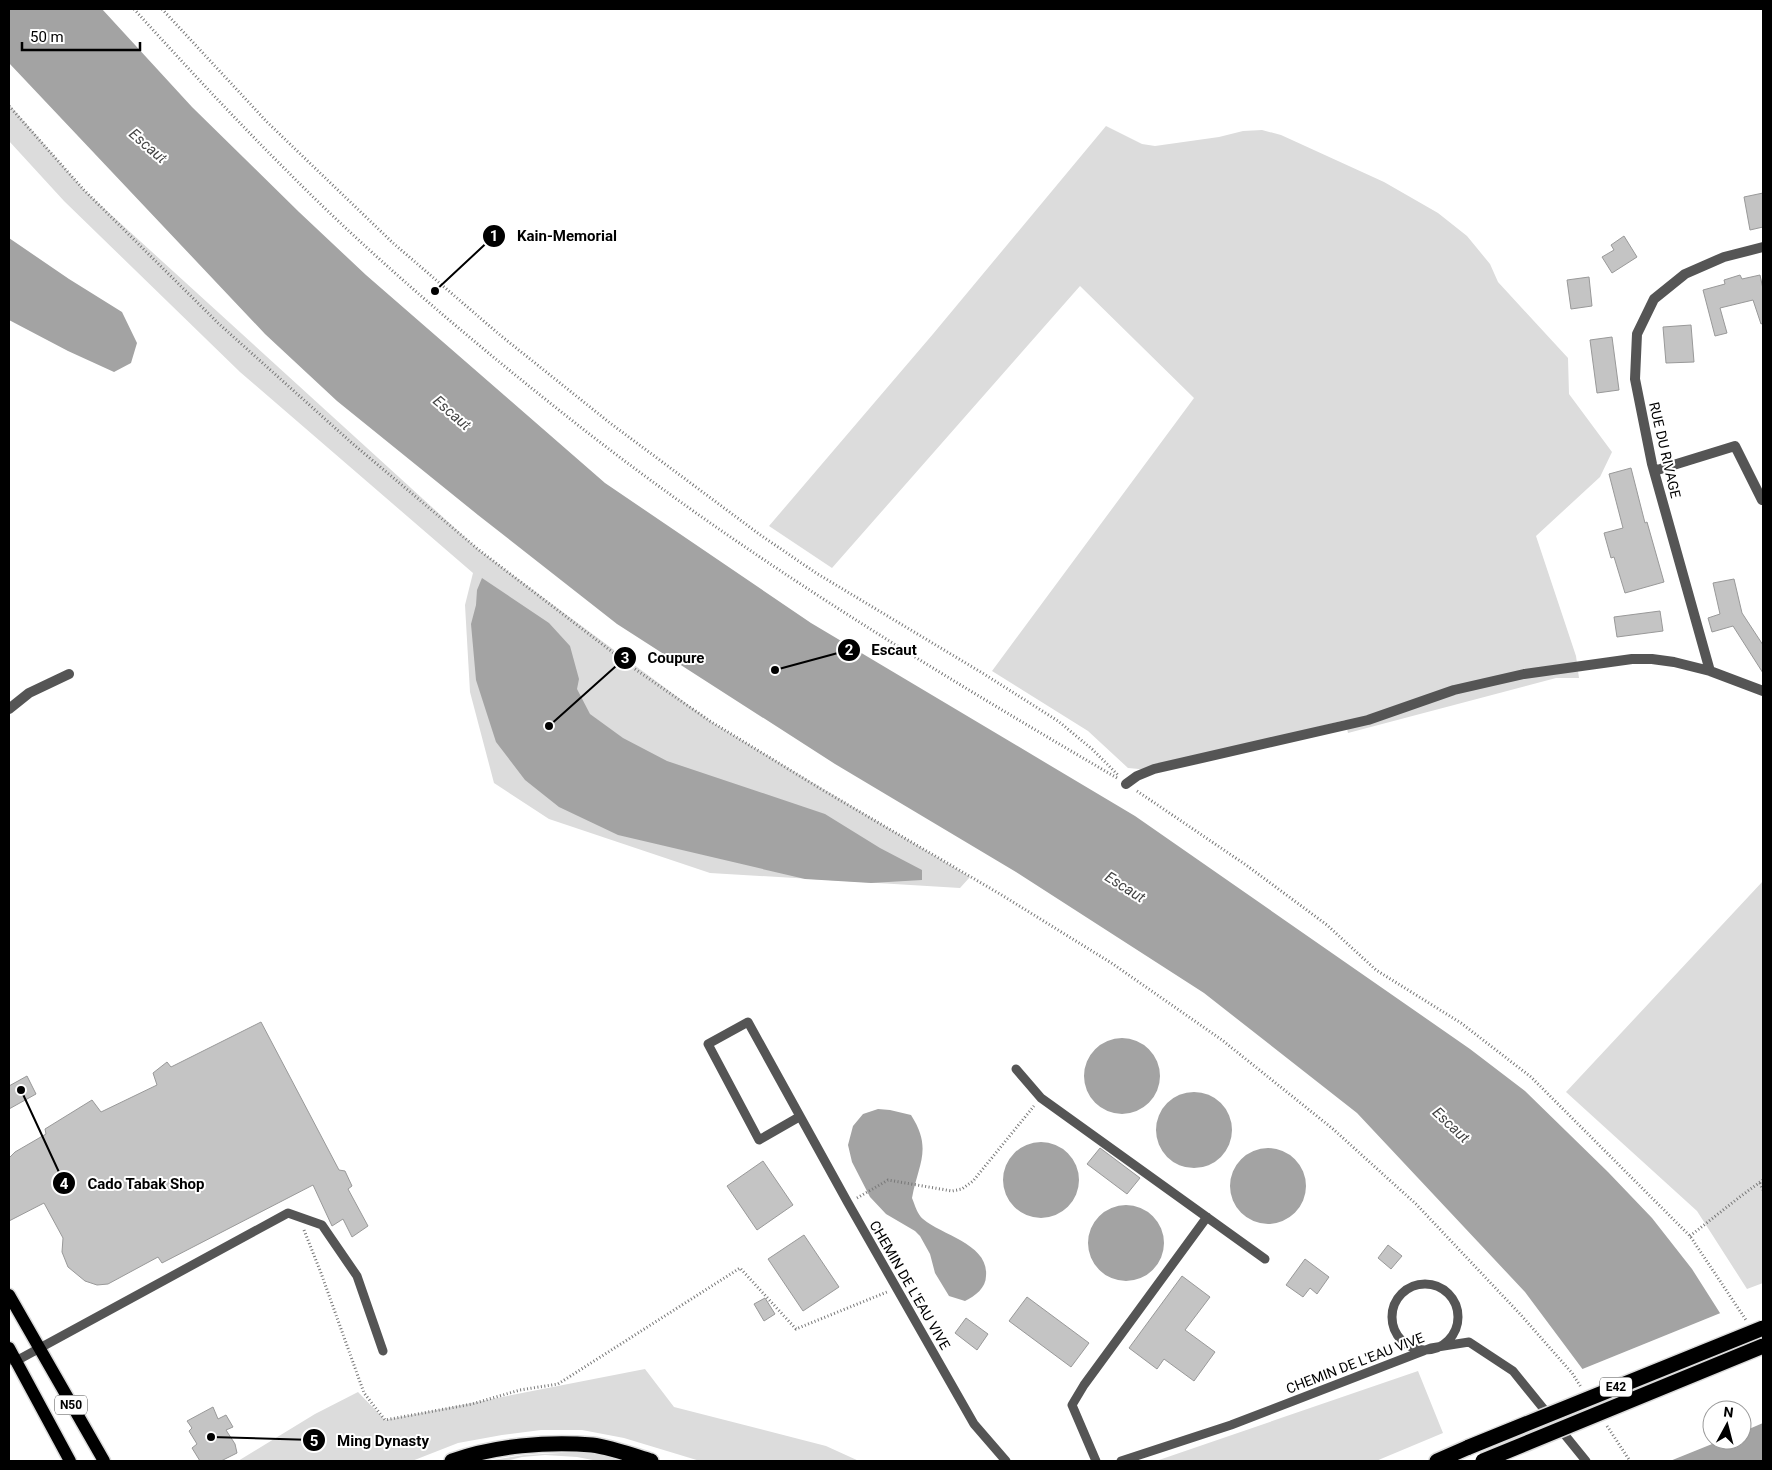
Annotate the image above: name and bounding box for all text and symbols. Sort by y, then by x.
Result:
scale bar [22,20,140,52]
text: 50 m [30,28,64,46]
water label: Escaut [125,125,171,167]
callout: Kain-Memorial [482,221,627,251]
text: 1 [490,227,498,245]
text: Kain-Memorial [517,227,617,245]
water label: Escaut [429,392,475,434]
street label: RUE DU RIVAGE [1646,400,1684,500]
callout: Escaut [837,635,927,665]
text: 2 [845,641,854,659]
text: Escaut [871,641,917,659]
callout: Coupure [613,643,715,673]
text: 3 [621,649,629,667]
text: Coupure [648,649,704,667]
water label: Escaut [1102,868,1149,906]
water label: Escaut [1429,1103,1473,1147]
callout: Cado Tabak Shop [52,1168,214,1198]
text: 4 [60,1175,69,1193]
text: Cado Tabak Shop [87,1175,205,1193]
street label: CHEMIN DE L'EAU VIVE [867,1218,954,1352]
street label: CHEMIN DE L'EAU VIVE [1284,1329,1426,1397]
road number: E42 [1600,1378,1632,1396]
road number: N50 [55,1396,87,1414]
north arrow [1702,1400,1752,1450]
text: N [1723,1404,1734,1421]
callout: Ming Dynasty [302,1425,439,1455]
text: 5 [310,1432,318,1450]
text: Ming Dynasty [337,1432,429,1450]

